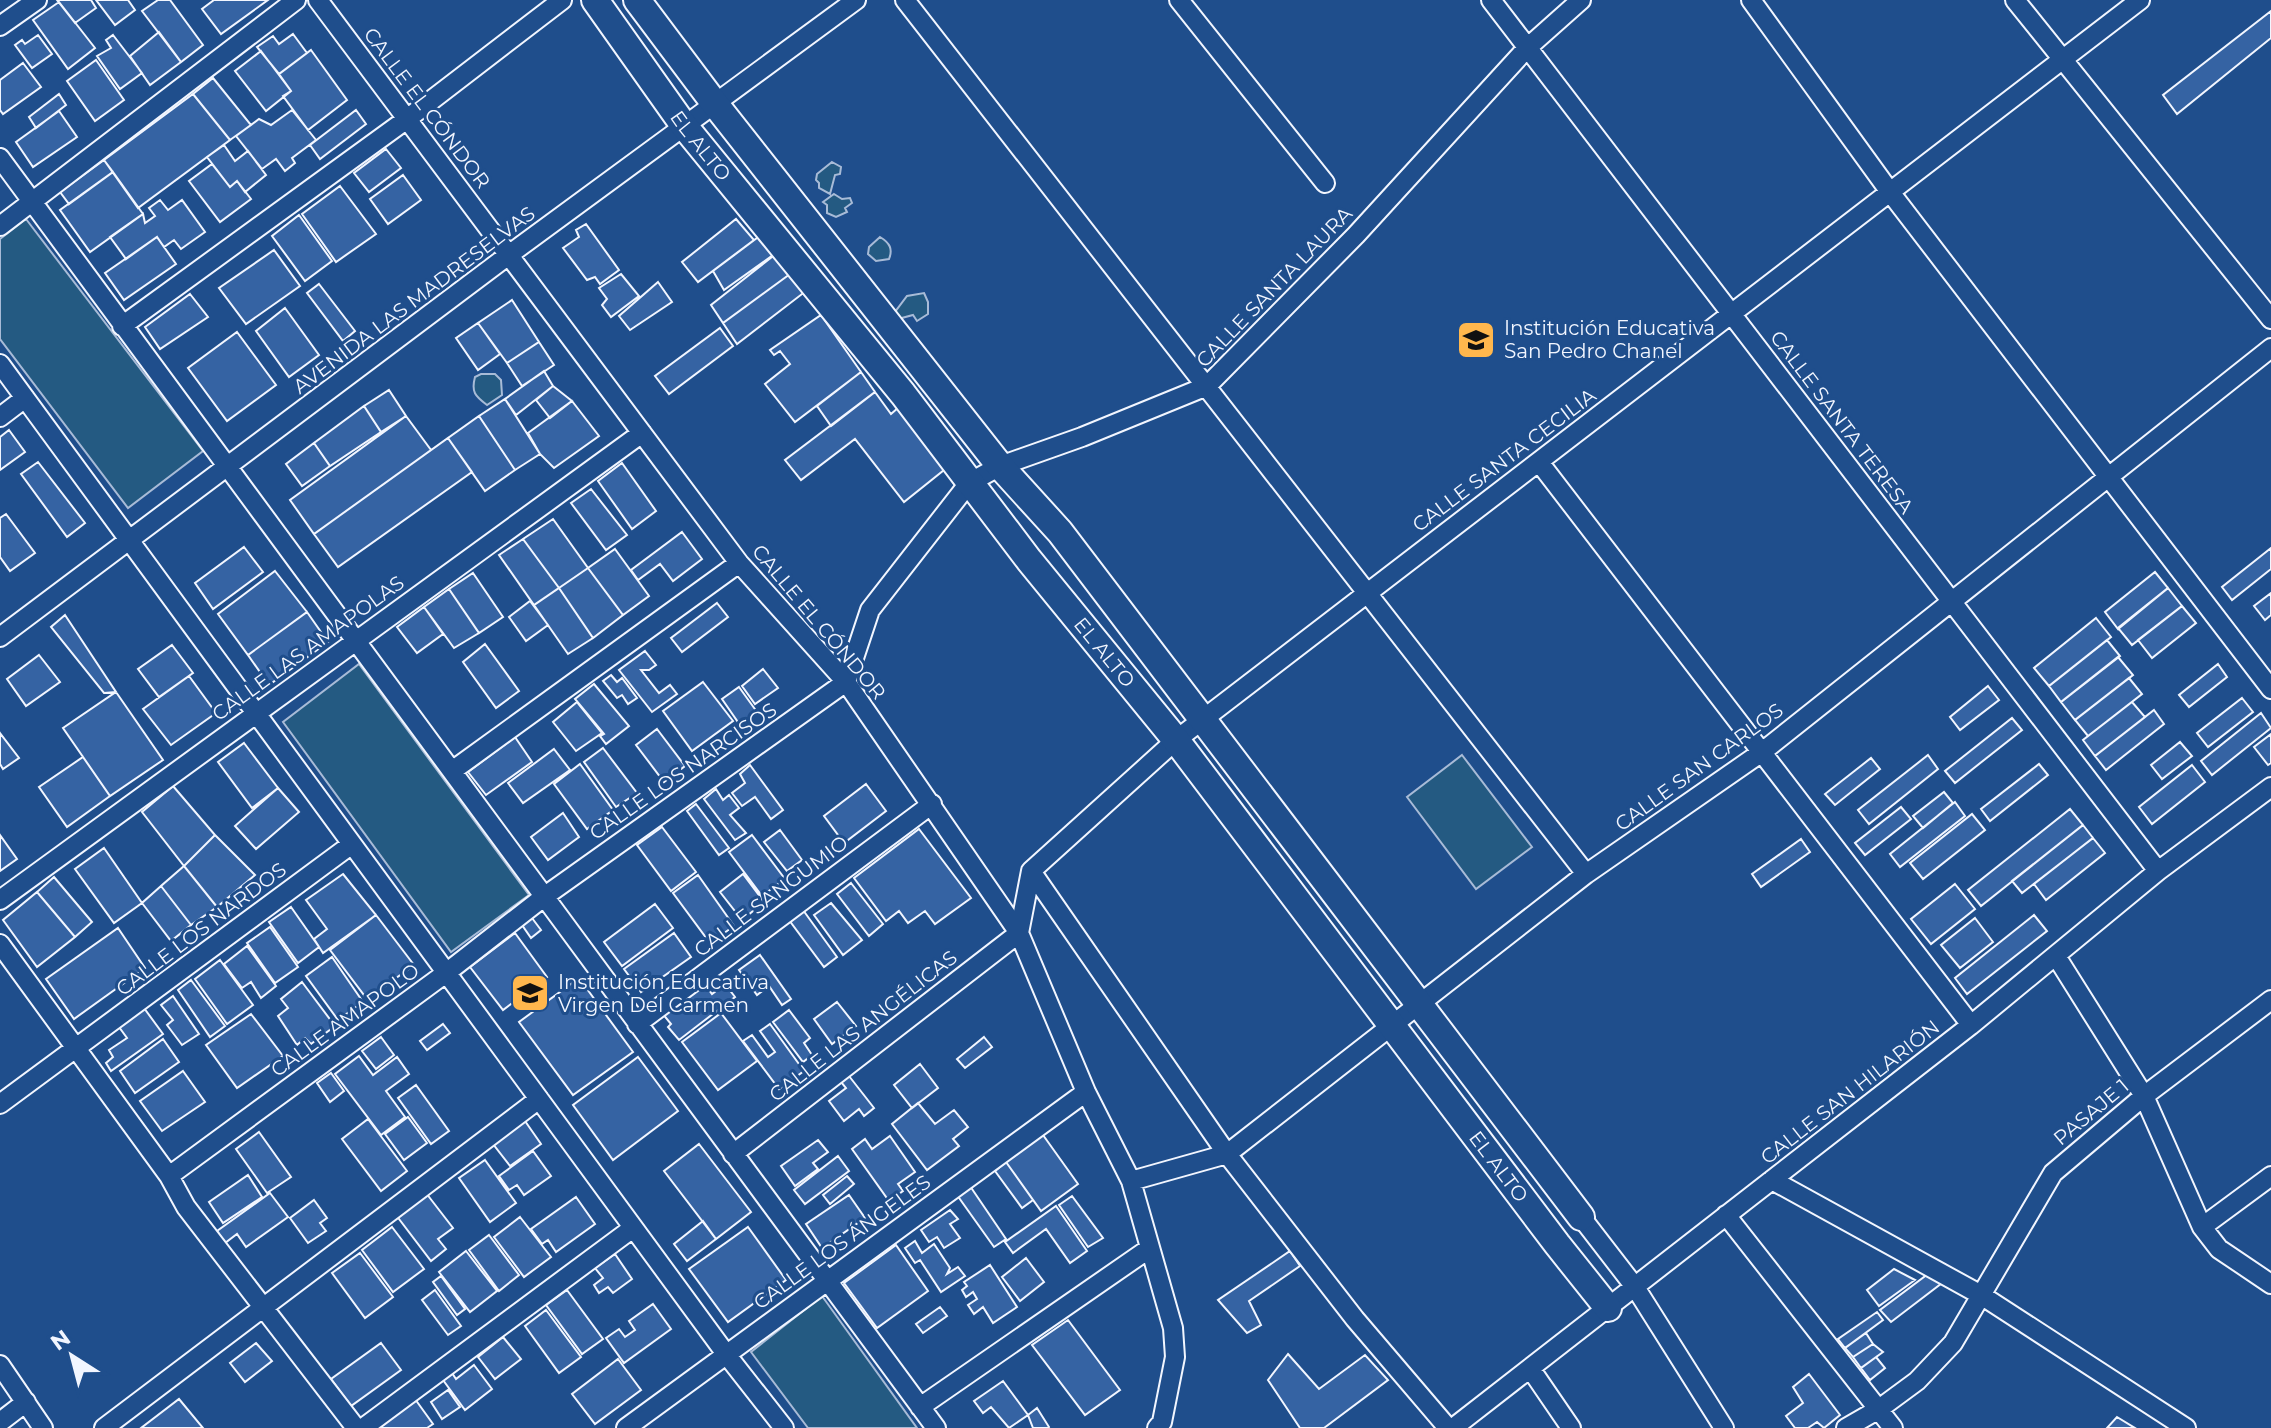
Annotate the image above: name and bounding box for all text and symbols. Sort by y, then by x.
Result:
street label: CALLE EL CÓNDOR [359,23,495,193]
street label: EL ALTO [665,106,736,186]
street label: AVENIDA LAS MADRESELVAS [288,201,540,399]
street label: CALLE SANTA LAURA [1191,201,1357,372]
place label: Institución Educativa San Pedro Chanel [1504,316,1715,363]
school or university icon: Institución Educativa San Pedro Chanel [1455,319,1497,361]
street label: CALLE SANTA TERESA [1765,326,1919,519]
street label: CALLE SANTA CECILIA [1408,383,1601,537]
street label: CALLE EL CÓNDOR [747,540,891,704]
street label: CALLE LAS AMAPOLAS [207,570,409,726]
street label: EL ALTO [1069,613,1140,692]
street label: CALLE LOS NARCISOS [585,697,781,845]
street label: CALLE SAN CARLOS [1610,698,1788,836]
street label: CALLE SANGUMIO [689,830,853,962]
street label: CALLE LOS NARDOS [111,857,291,1001]
street label: CALLE LAS ANGÉLICAS [764,945,962,1107]
street label: CALLE AMAPOLO [266,958,424,1082]
place label: Institución Educativa Virgen Del Carmen [558,970,769,1017]
school or university icon: Institución Educativa Virgen Del Carmen [509,972,551,1014]
street label: CALLE SAN HILARIÓN [1756,1015,1944,1169]
street label: PASAJE 1 [2049,1074,2133,1150]
street label: EL ALTO [1464,1126,1533,1207]
street label: CALLE LOS ÁNGELES [749,1170,935,1314]
north arrow [32,1316,112,1396]
text: N [45,1324,76,1356]

